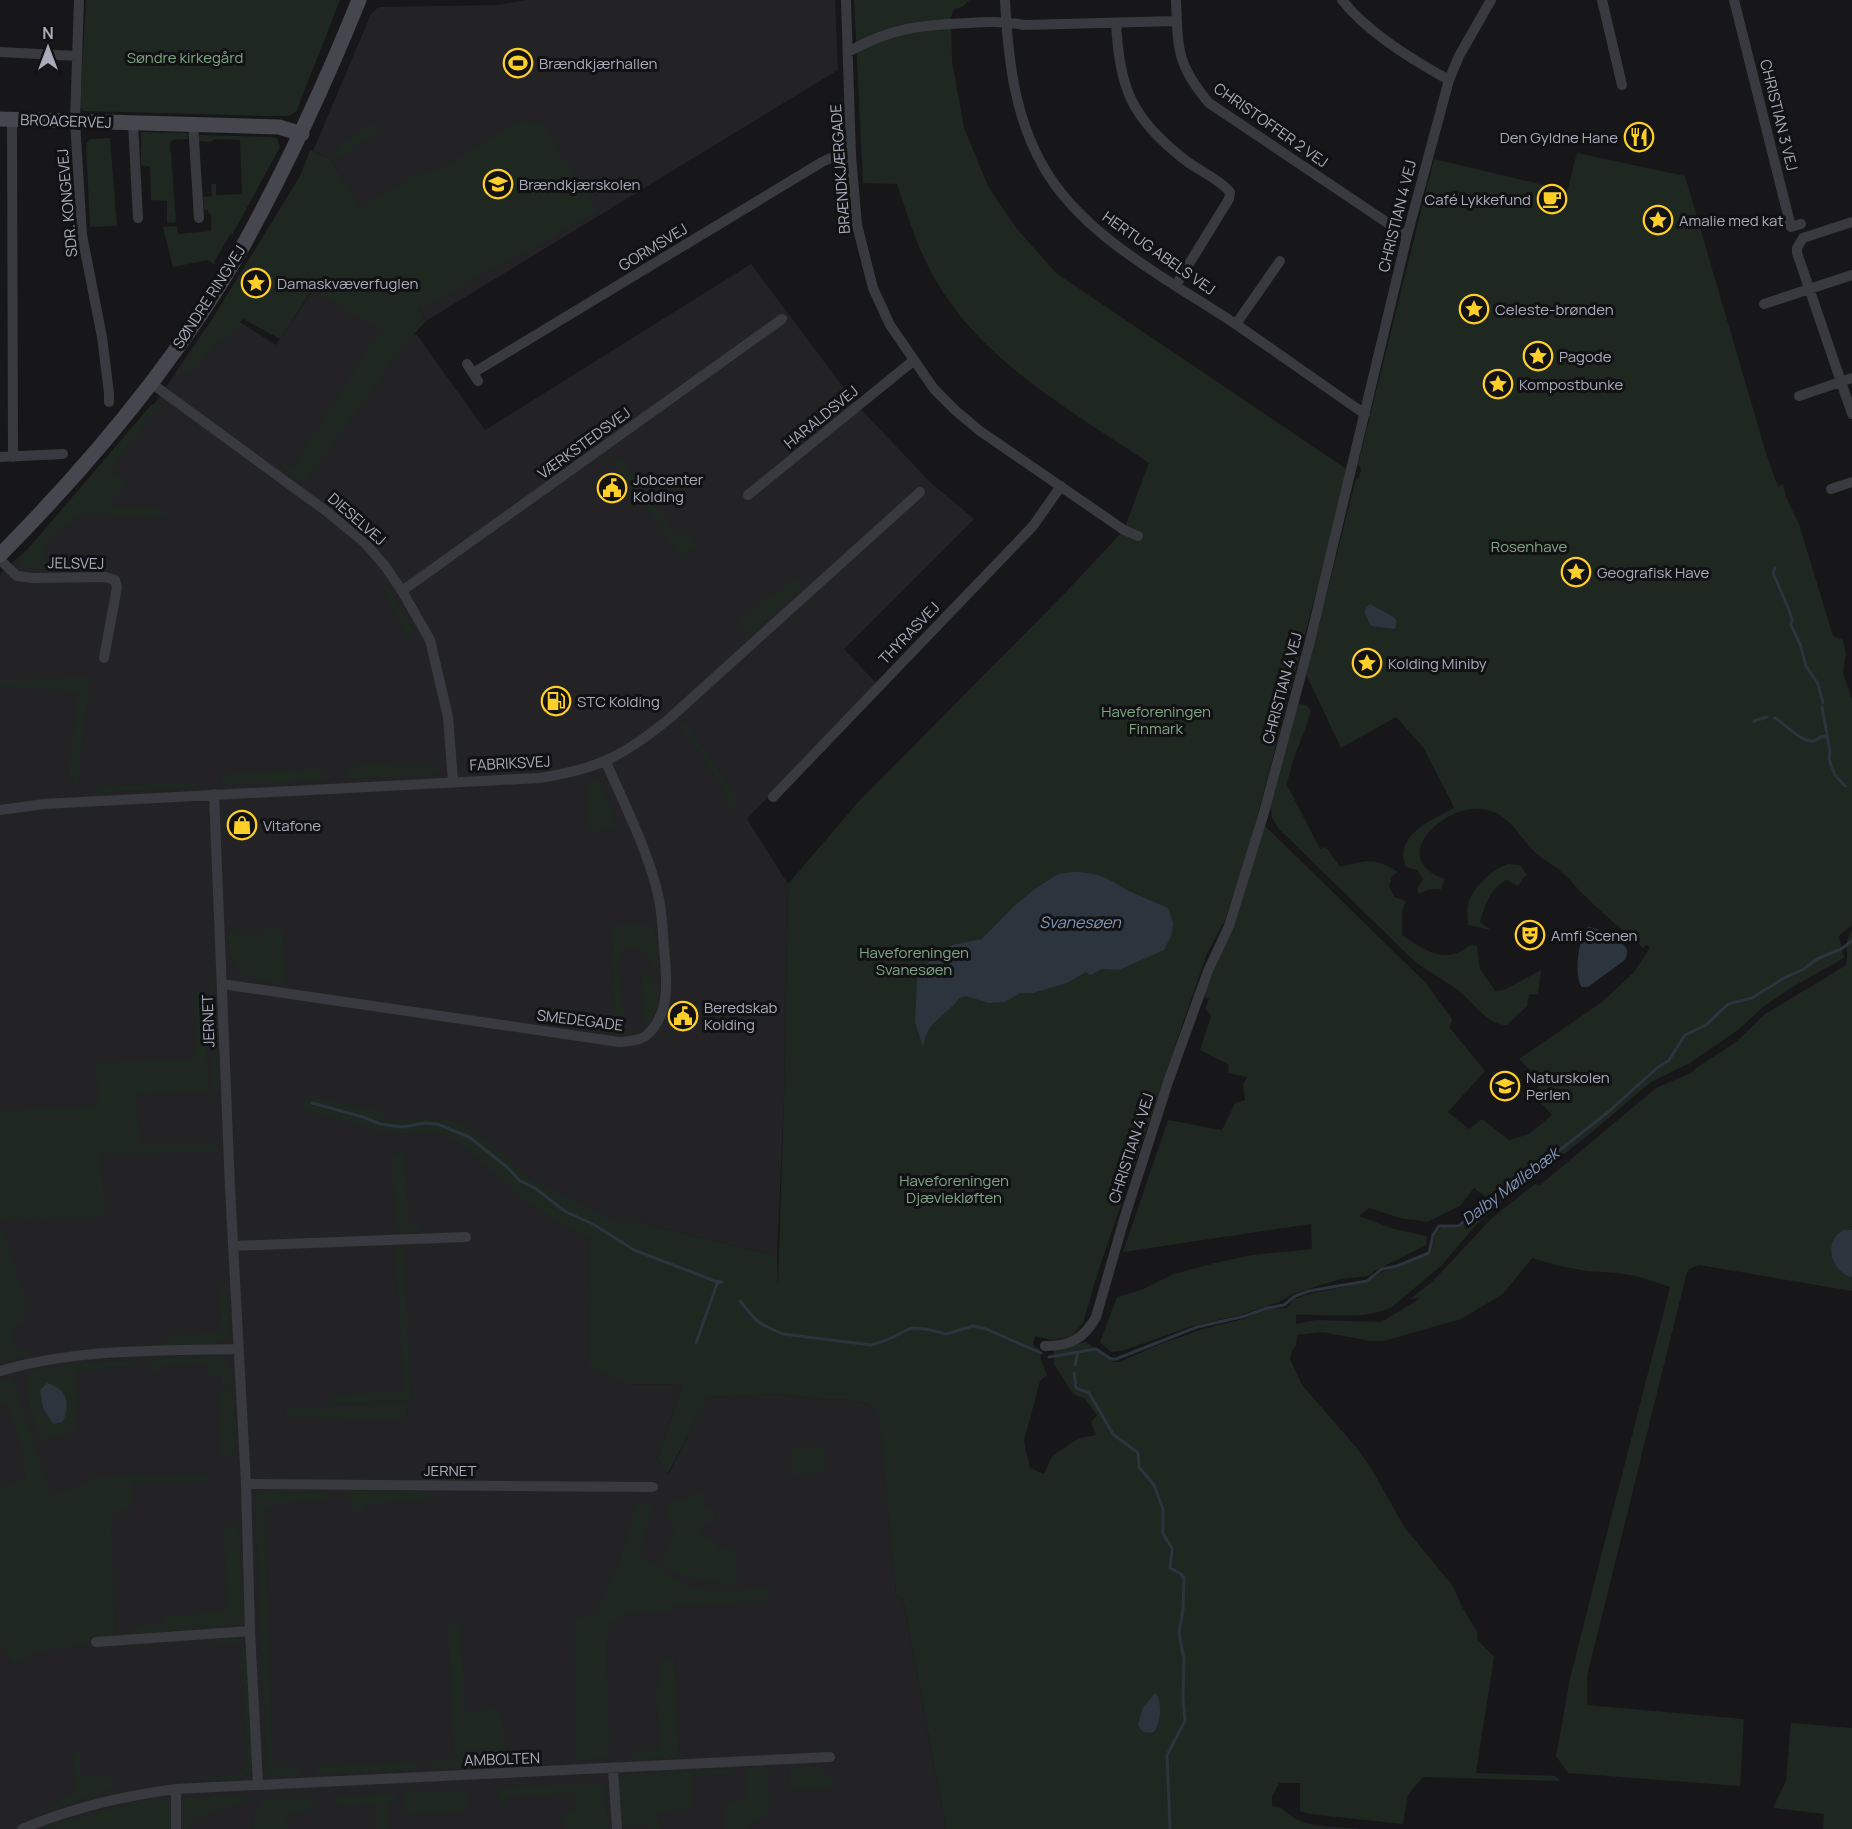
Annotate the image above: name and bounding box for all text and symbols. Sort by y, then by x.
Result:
north arrow [18,18,78,78]
text: N [42,22,54,44]
park label: Søndre kirkegård [127,47,243,68]
sports icon: Brændkjærhallen [502,47,534,79]
place label: Brændkjærhallen [539,53,657,74]
street label: CHRISTIAN 3 VEJ [1755,57,1803,173]
street label: CHRISTOFFER 2 VEJ [1210,78,1332,172]
street label: BRÆNDKJÆRGADE [825,103,855,235]
street label: BROAGERVEJ [20,109,112,133]
restaurant icon: Den Gyldne Hane [1623,121,1655,153]
place label: Den Gyldne Hane [1500,127,1618,148]
street label: SDR. KONGEVEJ [52,148,82,258]
street label: CHRISTIAN 4 VEJ [1373,158,1421,274]
school or university icon: Brændkjærskolen [482,168,514,200]
place label: Brændkjærskolen [519,174,640,195]
cafe icon: Café Lykkefund [1536,183,1568,215]
place label: Café Lykkefund [1425,189,1531,210]
place icon: Amalie med kat [1642,204,1674,236]
street label: HERTUG ABELS VEJ [1098,206,1220,300]
place label: Amalie med kat [1679,210,1783,231]
street label: GORMSVEJ [615,218,691,276]
street label: SØNDRE RINGVEJ [168,241,250,353]
place icon: Damaskvæverfuglen [240,267,272,299]
place label: Damaskvæverfuglen [277,273,418,294]
place icon: Celeste-brønden [1458,293,1490,325]
place label: Celeste-brønden [1495,299,1614,320]
place icon: Pagode [1522,340,1554,372]
place label: Pagode [1559,346,1612,367]
place icon: Kompostbunke [1482,368,1514,400]
place label: Kompostbunke [1519,374,1623,395]
street label: HARALDSVEJ [779,381,863,453]
street label: VÆRKSTEDSVEJ [533,402,635,484]
place label: Jobcenter Kolding [633,469,704,507]
public building icon: Jobcenter Kolding [596,472,628,504]
street label: DIESELVEJ [323,488,391,550]
park label: Rosenhave [1491,536,1568,557]
street label: JELSVEJ [47,552,105,574]
place icon: Geografisk Have [1560,556,1592,588]
place label: Geografisk Have [1597,562,1710,583]
street label: THYRASVEJ [874,597,944,669]
street label: CHRISTIAN 4 VEJ [1257,630,1307,746]
place icon: Kolding Miniby [1351,647,1383,679]
place label: Kolding Miniby [1388,653,1487,674]
fuel station icon: STC Kolding [540,685,572,717]
place label: STC Kolding [577,691,660,712]
park label: Haveforeningen Finmark [1101,701,1211,739]
street label: FABRIKSVEJ [469,750,551,776]
shop icon: Vitafone [226,809,258,841]
place label: Vitafone [263,815,321,836]
water label: Svanesøen [1039,911,1121,933]
theatre icon: Amfi Scenen [1514,919,1546,951]
place label: Amfi Scenen [1551,925,1638,946]
park label: Haveforeningen Svanesøen [859,942,969,980]
street label: JERNET [197,994,219,1048]
place label: Beredskab Kolding [704,997,778,1035]
public building icon: Beredskab Kolding [667,1000,699,1032]
street label: SMEDEGADE [536,1004,624,1036]
place label: Naturskolen Perlen [1526,1067,1610,1105]
school or university icon: Naturskolen Perlen [1489,1070,1521,1102]
street label: CHRISTIAN 4 VEJ [1103,1090,1159,1206]
water label: Dalby Møllebæk [1457,1141,1565,1230]
park label: Haveforeningen Djævlekløften [899,1170,1009,1208]
street label: JERNET [424,1460,476,1481]
street label: AMBOLTEN [464,1747,540,1771]

